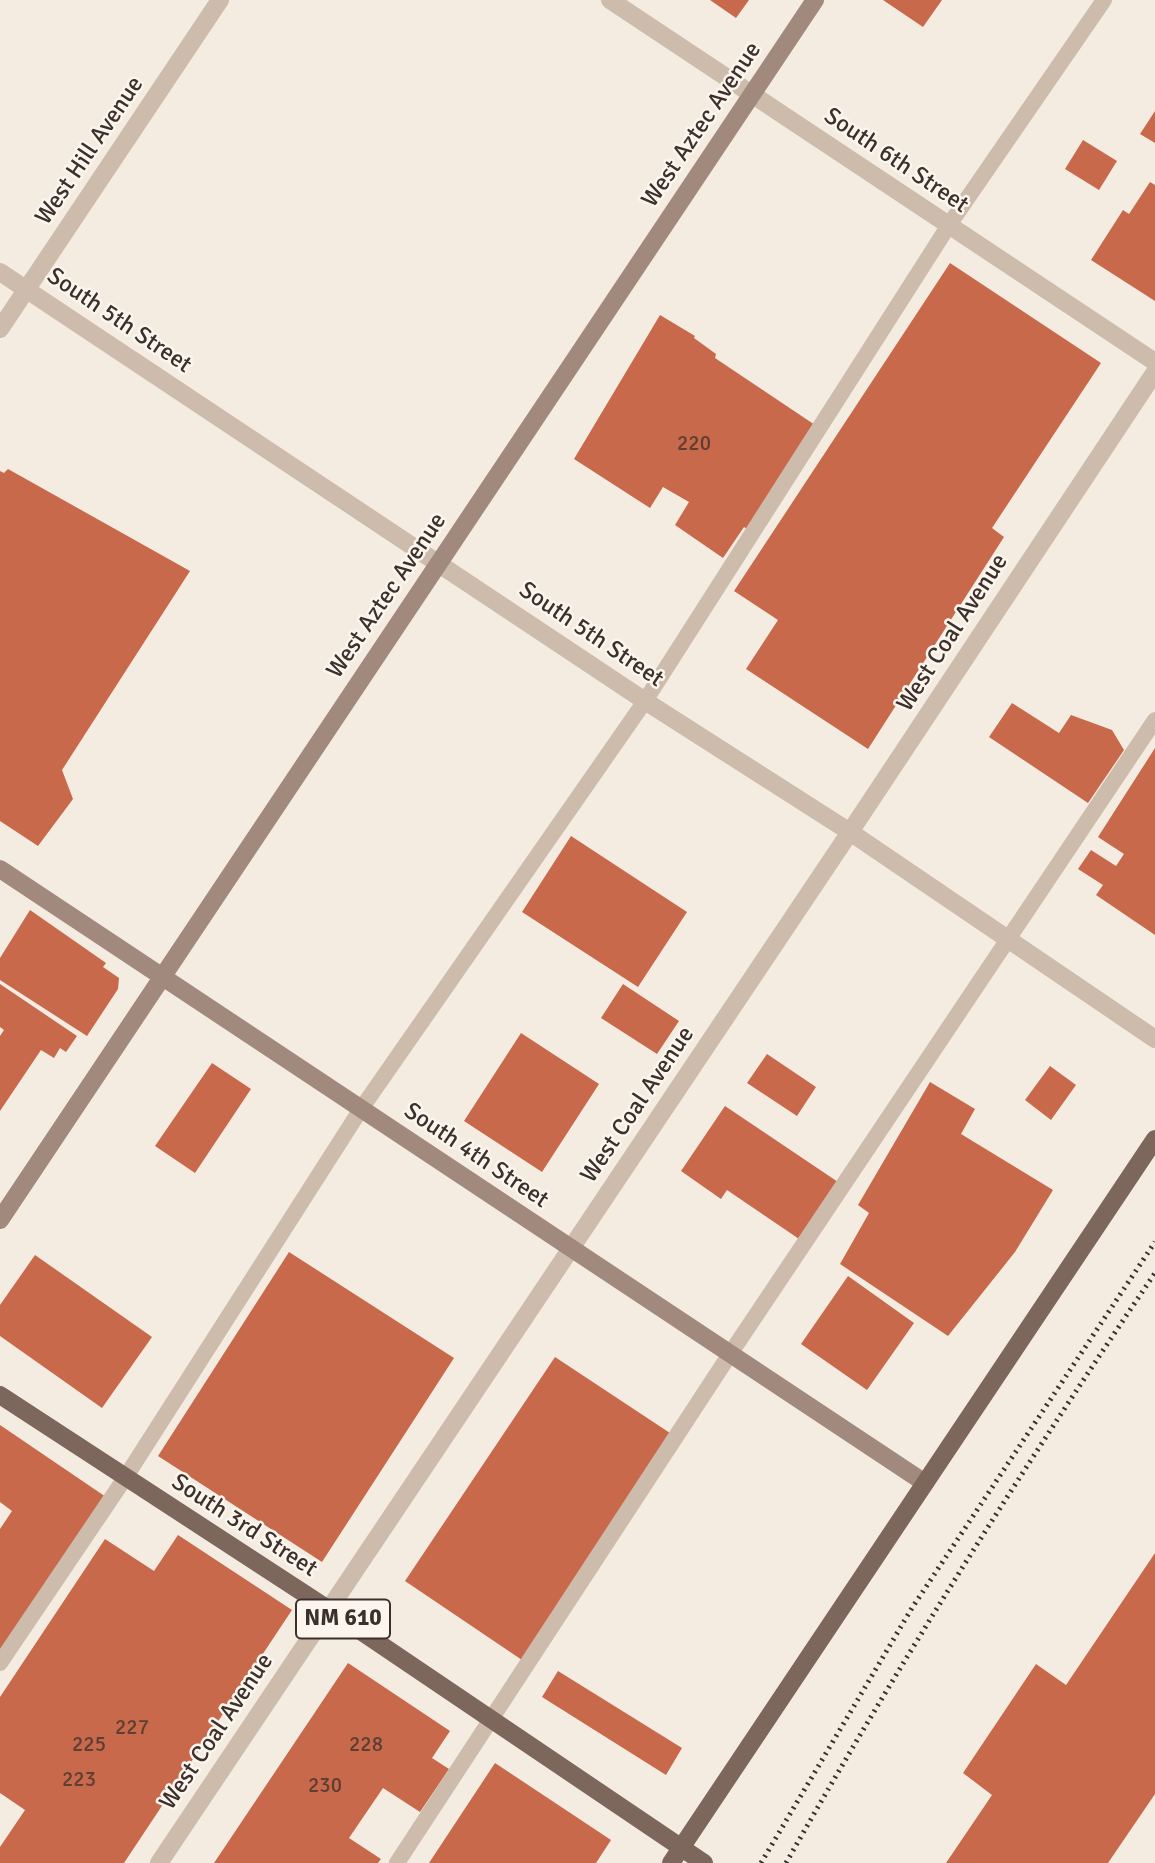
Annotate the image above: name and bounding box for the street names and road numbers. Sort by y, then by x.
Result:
street label: West Aztec Avenue [636,37,768,213]
street label: West Hill Avenue [30,71,150,231]
street label: South 6th Street [818,102,974,220]
street label: South 5th Street [41,262,197,380]
street label: West Aztec Avenue [321,508,453,684]
street label: West Coal Avenue [891,549,1015,717]
street label: South 5th Street [513,576,669,694]
street label: West Coal Avenue [575,1022,701,1188]
street label: South 4th Street [398,1097,554,1215]
street label: South 3rd Street [166,1468,322,1584]
road number: NM 610 [296,1600,390,1638]
street label: West Coal Avenue [154,1649,280,1815]

